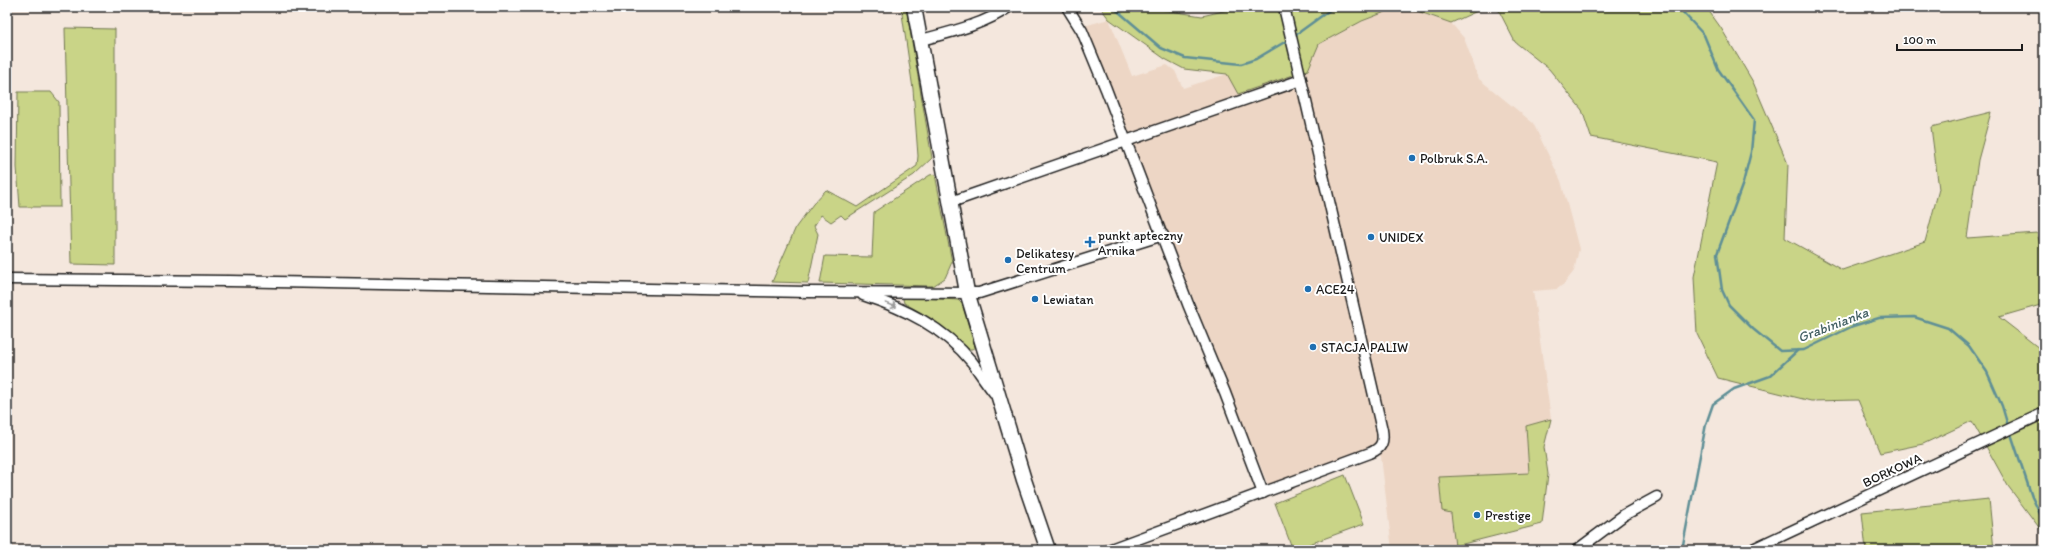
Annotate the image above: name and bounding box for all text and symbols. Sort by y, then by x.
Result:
scale bar [1897,26,2022,52]
text: 100 m [1903,33,1936,47]
place label: Polbruk S.A. [1420,151,1488,166]
marker: Polbruk S.A. [1407,153,1417,163]
place label: punkt apteczny Arnika [1098,228,1183,258]
place label: UNIDEX [1379,230,1424,245]
marker: UNIDEX [1366,232,1376,242]
marker: punkt apteczny Arnika [1085,237,1095,247]
place label: Delikatesy Centrum [1016,246,1074,276]
marker: Delikatesy Centrum [1003,255,1013,265]
place label: ACE24 [1316,282,1355,297]
marker: ACE24 [1303,284,1313,294]
place label: Lewiatan [1043,292,1094,307]
marker: Lewiatan [1030,294,1040,304]
one-way arrow [884,301,896,309]
water label: Grabinianka [1795,303,1872,346]
place label: STACJA PALIW [1321,340,1408,355]
marker: STACJA PALIW [1308,342,1318,352]
street label: BORKOWA [1860,450,1924,490]
place label: Prestige [1485,508,1531,523]
marker: Prestige [1472,510,1482,520]

